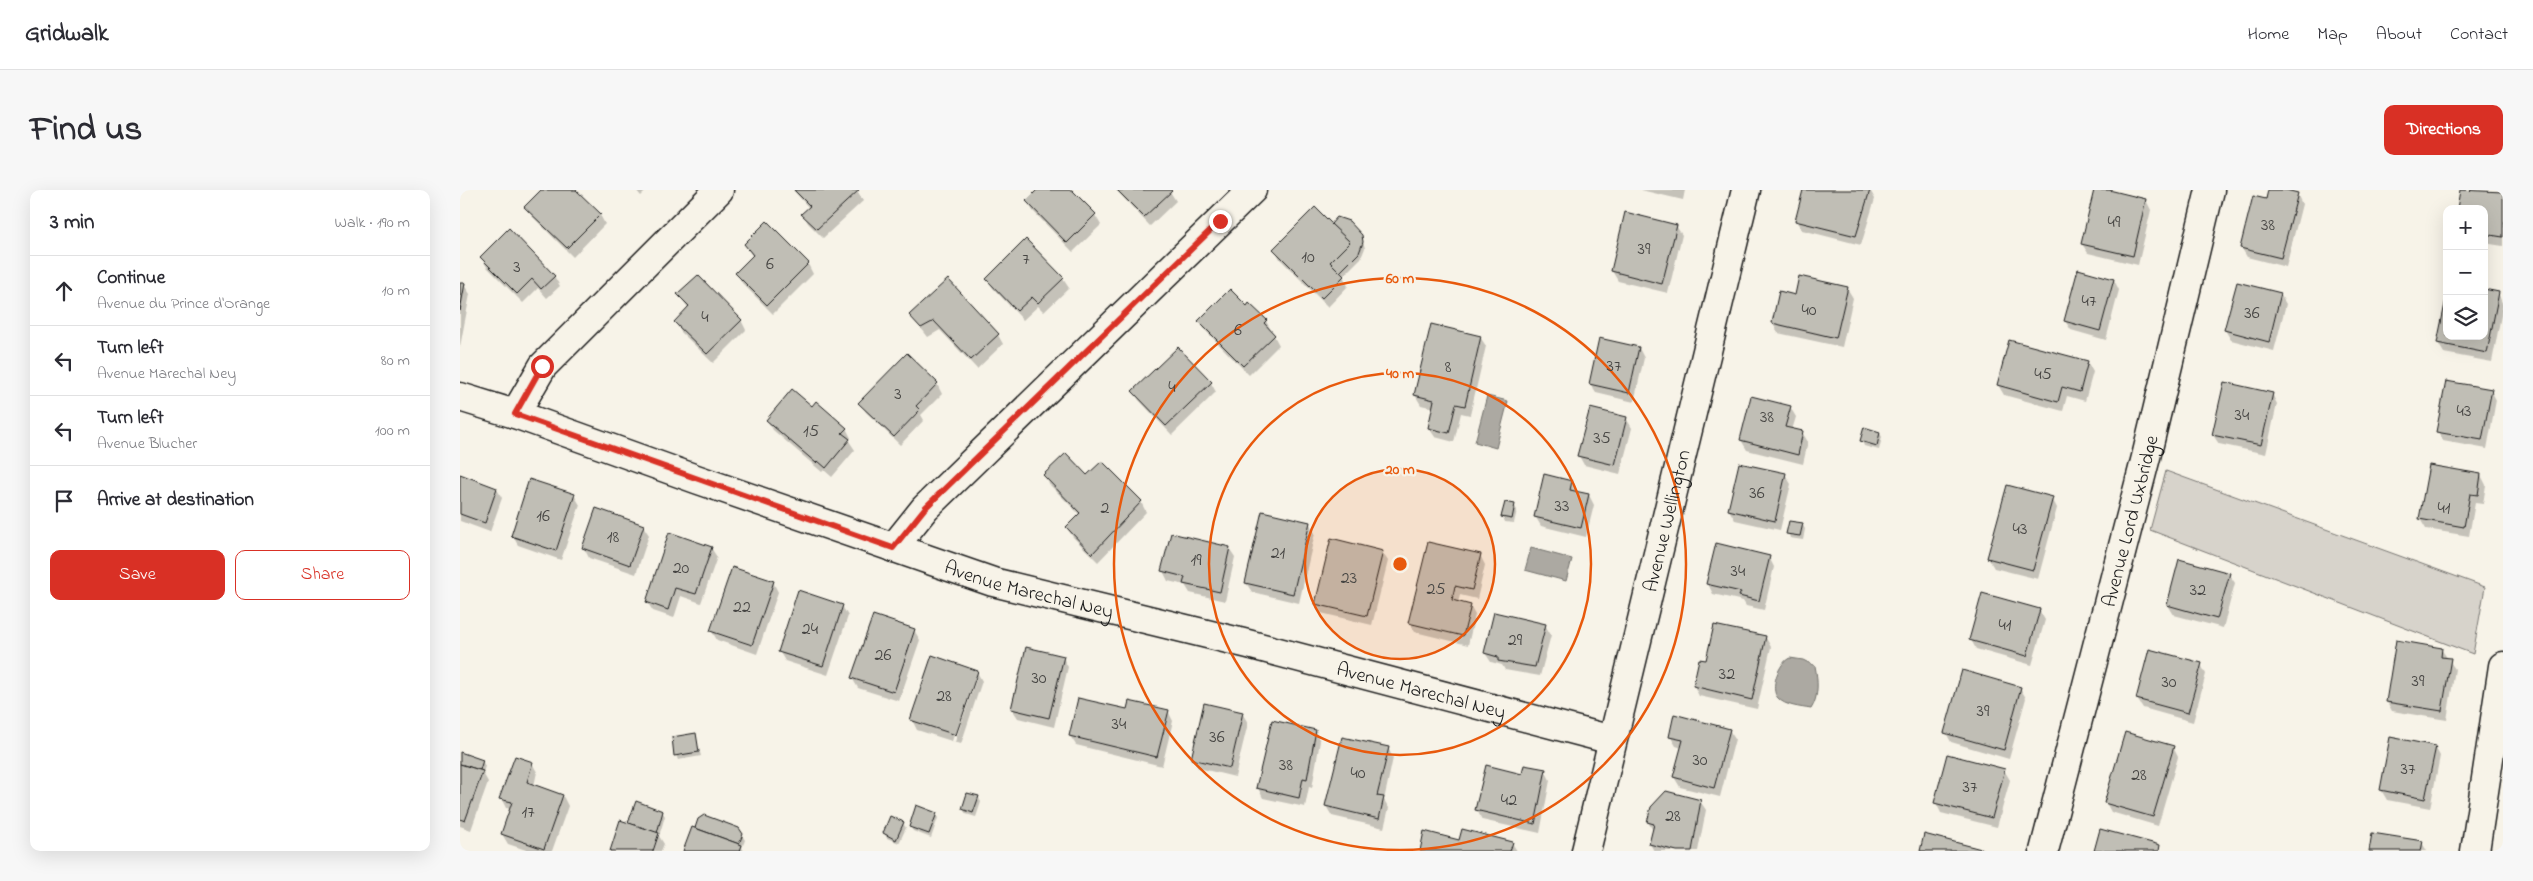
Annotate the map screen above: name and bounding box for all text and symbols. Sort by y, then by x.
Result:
text: Gridwalk [25,17,109,52]
text: Home [2248,22,2289,48]
text: Map [2317,22,2348,48]
text: About [2376,22,2422,48]
text: Contact [2450,22,2508,48]
text: Find us [30,105,142,156]
button: Directions [2384,105,2503,155]
map controls [2443,205,2488,340]
button: + [2443,205,2488,250]
text: 3 min [50,208,94,238]
route end [1209,210,1232,233]
house number: 49 [2108,210,2121,236]
text: Walk · 190 m [335,211,410,235]
house number: 38 [2261,213,2275,239]
house number: 39 [1638,237,1651,263]
house number: 10 [1301,245,1315,271]
house number: 7 [1022,247,1030,273]
button: − [2443,250,2488,295]
house number: 6 [766,252,774,278]
house number: 3 [513,255,521,281]
text: Continue [97,265,165,292]
text: 60 m [1385,268,1415,290]
icon: ahead [50,277,78,305]
text: 10 m [382,279,410,303]
house number: 47 [2082,289,2097,315]
text: Avenue du Prince d'Orange [97,292,270,316]
button: layers [2443,295,2488,340]
house number: 40 [1801,298,1817,324]
house number: 36 [2244,301,2260,327]
house number: 4 [701,305,709,331]
house number: 6 [1234,318,1242,344]
text: Turn left [97,335,164,362]
icon: left [50,347,78,375]
text: 80 m [381,349,410,373]
house number: 37 [1607,354,1622,380]
route start [531,355,554,378]
house number: 8 [1445,355,1452,381]
text: Avenue Marechal Ney [97,362,236,386]
house number: 45 [2034,362,2052,388]
text: 40 m [1385,363,1414,385]
house number: 4 [1168,375,1176,401]
house number: 3 [894,382,902,408]
house number: 43 [2457,399,2471,425]
house number: 34 [2235,403,2250,429]
text: Turn left [97,405,164,432]
house number: 38 [1760,405,1774,431]
icon: left [50,417,78,445]
text: 100 m [375,419,410,443]
house number: 15 [803,419,819,445]
house number: 35 [1593,426,1611,452]
text: Avenue Blucher [97,432,197,456]
street label: Avenue Lord Uxbridge [2096,433,2168,610]
street label: Avenue Wellington [1637,447,1700,595]
text: 20 m [1384,459,1415,481]
house number: 36 [1749,481,1765,507]
icon: arrive [50,487,78,515]
text: Arrive at destination [97,487,254,514]
house number: 33 [1555,494,1569,520]
house number: 2 [1101,496,1110,522]
house number: 41 [2437,496,2451,522]
house number: 16 [536,504,550,530]
house number: 43 [2013,517,2027,543]
house number: 18 [607,525,619,551]
house number: 21 [1271,541,1286,567]
house number: 19 [1190,548,1202,574]
button: Save [50,550,225,600]
button: Share [235,550,410,600]
street label: Avenue Marechal Ney [940,554,1116,628]
centre of rings [1391,555,1409,573]
house number: 20 [673,556,690,582]
house number: 34 [1731,559,1746,585]
house number: 23 [1341,566,1357,592]
house number: 25 [1426,577,1446,603]
house number: 32 [2190,578,2206,604]
house number: 22 [733,595,751,621]
house number: 41 [1998,613,2012,639]
house number: 24 [802,617,819,643]
house number: 29 [1508,628,1523,654]
house number: 26 [875,643,892,669]
street label: Avenue Marechal Ney [1333,656,1509,728]
house number: 32 [1719,662,1735,688]
house number: 30 [1031,666,1047,692]
house number: 39 [2412,669,2425,695]
house number: 30 [2161,670,2177,696]
house number: 28 [936,684,952,710]
house number: 39 [1977,699,1990,725]
house number: 34 [1112,712,1127,738]
house number: 36 [1209,725,1225,751]
house number: 30 [1692,748,1708,774]
house number: 38 [1279,753,1293,779]
house number: 37 [2401,757,2416,783]
house number: 40 [1350,761,1366,787]
house number: 28 [2131,763,2147,789]
house number: 37 [1963,775,1978,801]
house number: 42 [1501,788,1517,814]
house number: 17 [521,800,535,826]
house number: 28 [1665,804,1681,830]

